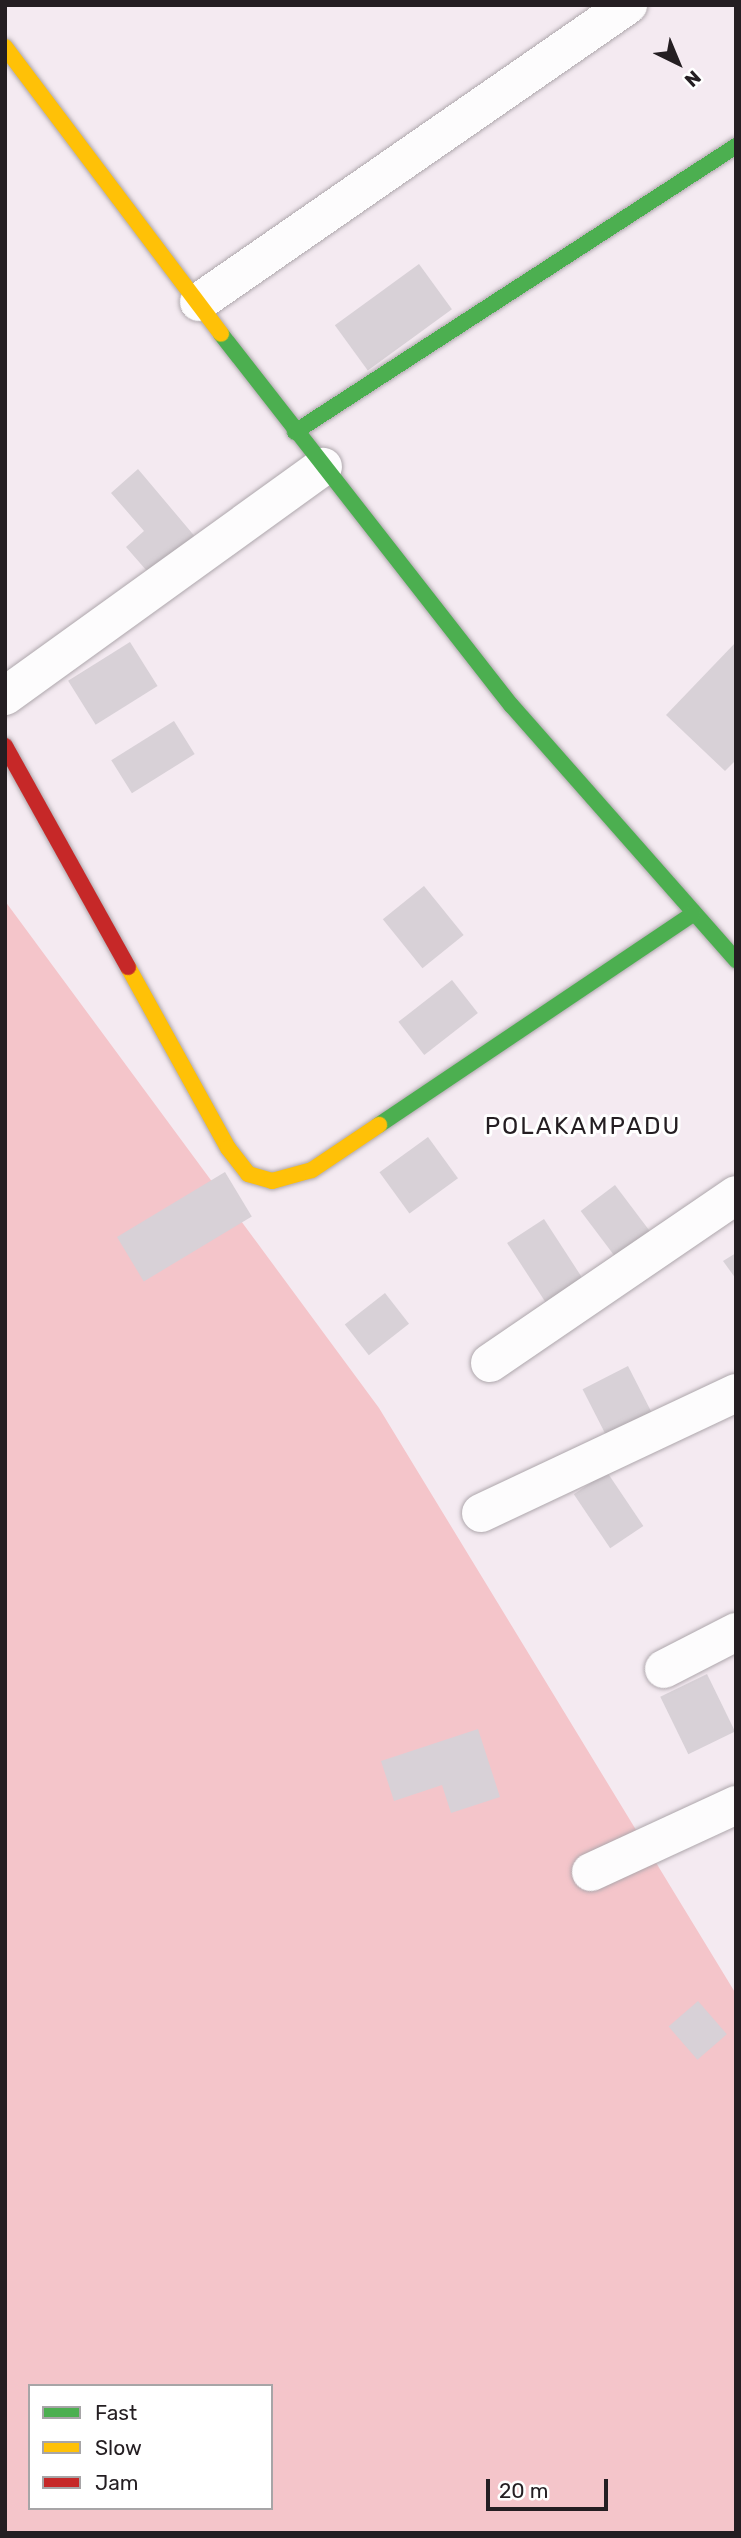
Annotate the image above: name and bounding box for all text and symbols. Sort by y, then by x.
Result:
north arrow [643,28,713,98]
text: N [680,66,706,92]
district label: POLAKAMPADU [486,1113,680,1141]
legend [28,2384,273,2510]
text: Fast [95,2400,137,2425]
text: Slow [95,2435,142,2460]
scale bar [489,2464,612,2508]
text: Jam [95,2470,139,2495]
text: 20 m [499,2478,548,2503]

